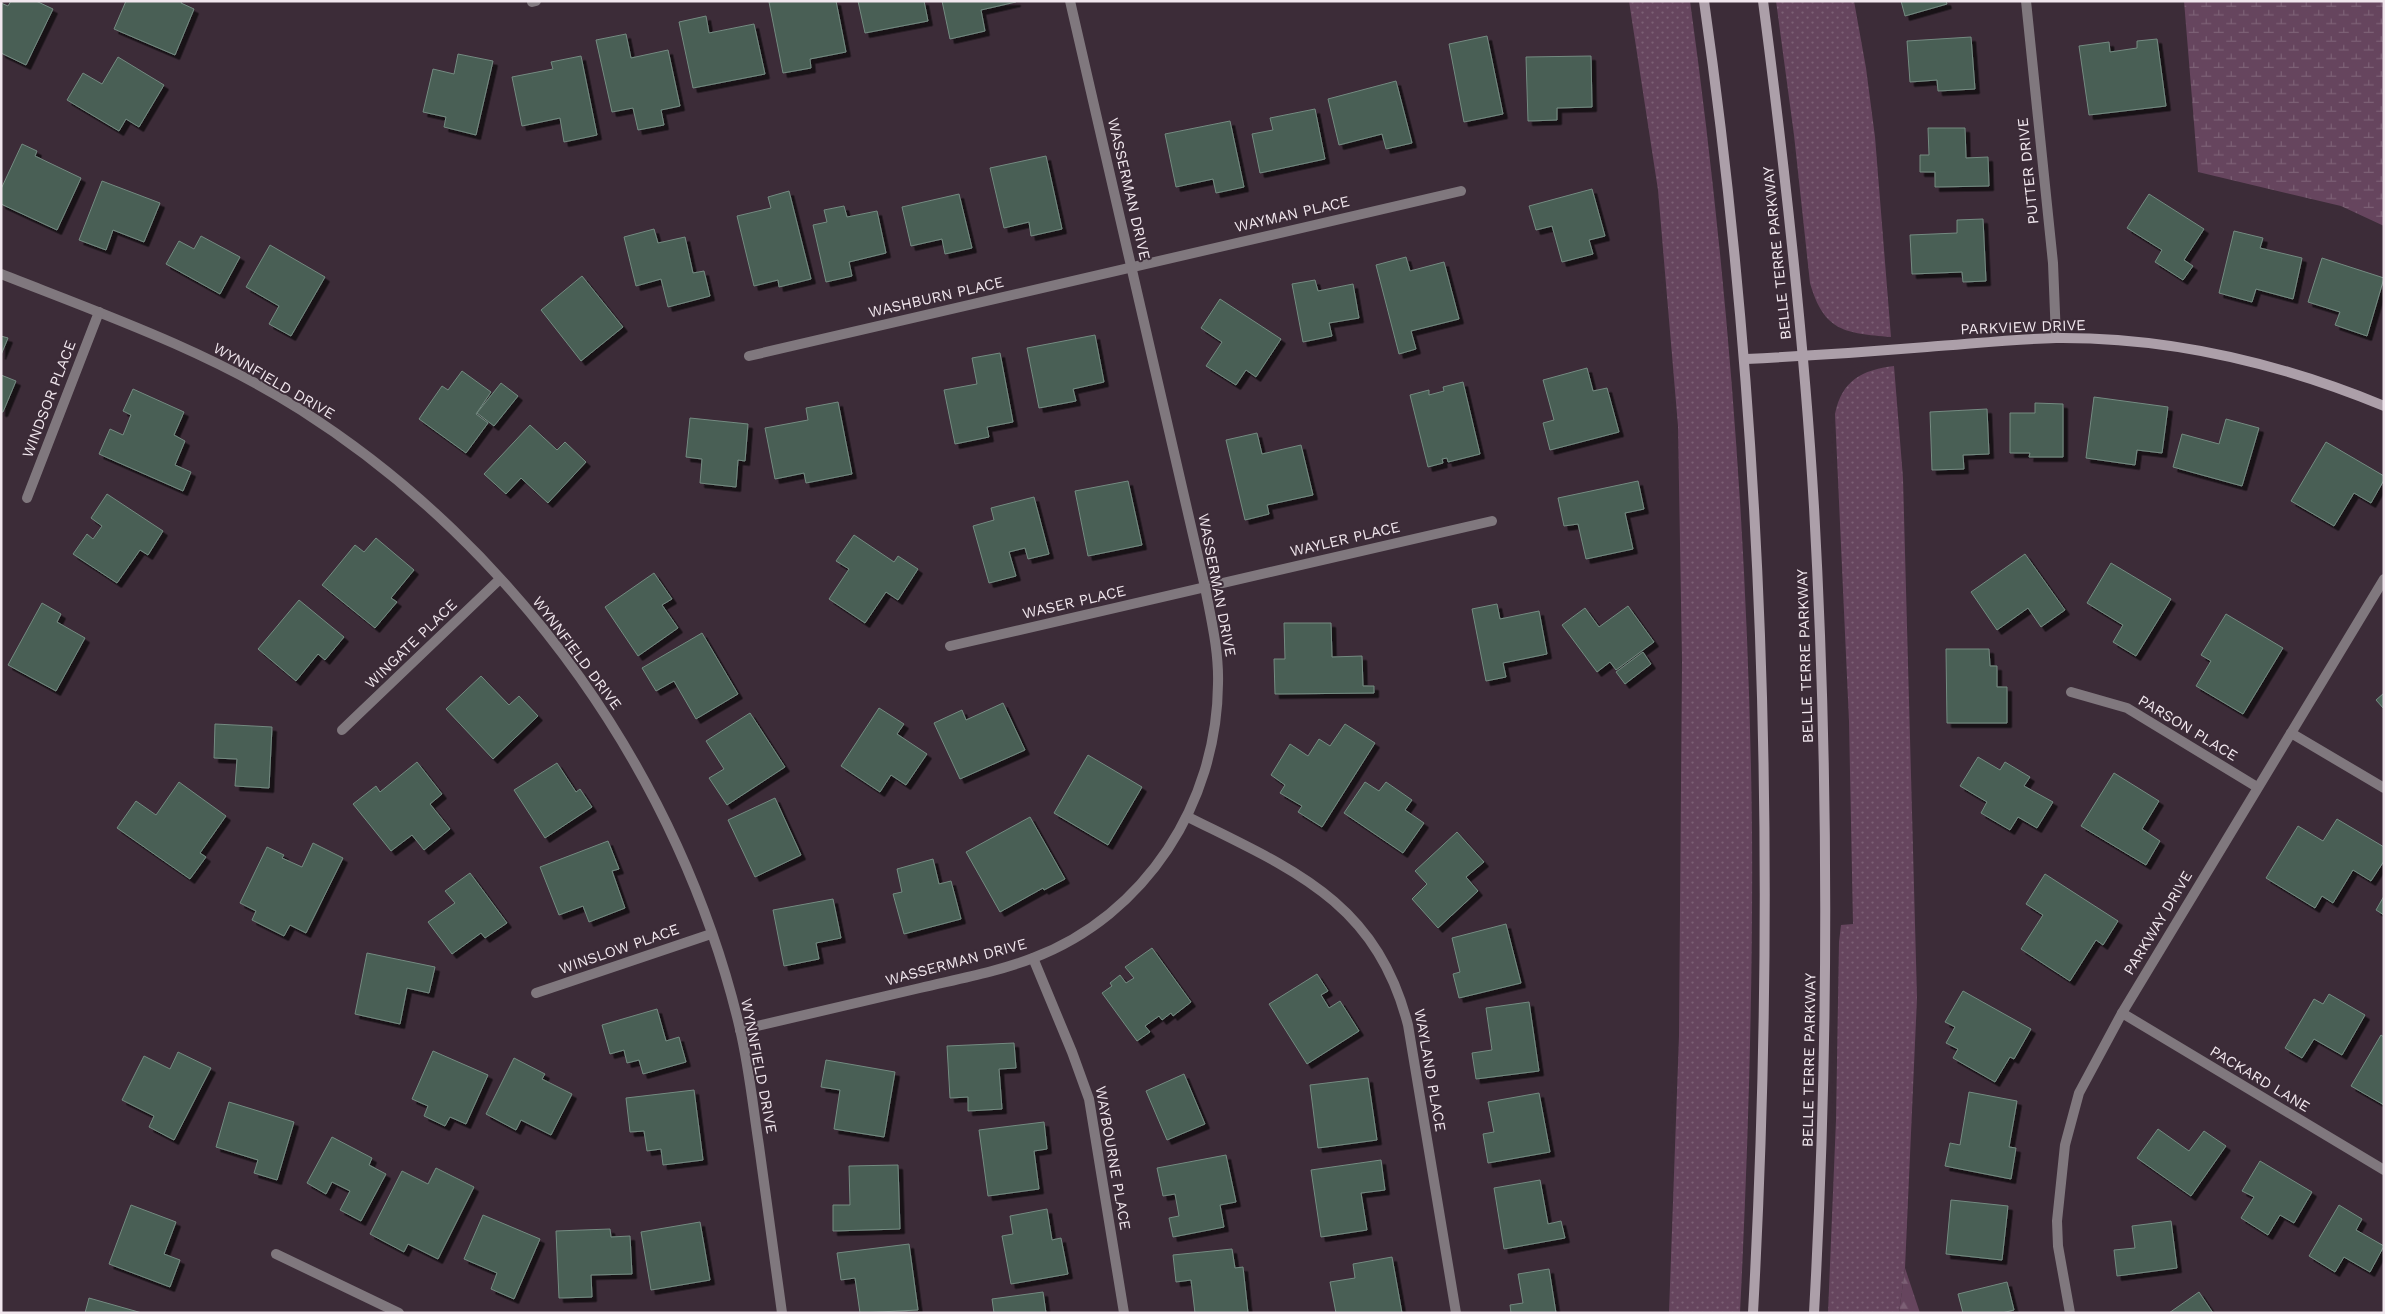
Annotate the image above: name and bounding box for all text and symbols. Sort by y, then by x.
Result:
street label: WASSERMAN DRIVE [1104,116,1154,262]
street label: PUTTER DRIVE [2013,117,2043,225]
street label: BELLE TERRE PARKWAY [1759,165,1795,341]
street label: WAYMAN PLACE [1233,192,1351,236]
street label: WASHBURN PLACE [867,273,1005,321]
street label: PARKVIEW DRIVE [1960,316,2086,338]
street label: WINDSOR PLACE [18,338,80,460]
street label: WYNNFIELD DRIVE [210,339,338,423]
street label: WASSERMAN DRIVE [1194,512,1240,658]
street label: WAYLER PLACE [1288,518,1402,560]
street label: BELLE TERRE PARKWAY [1793,568,1817,743]
street label: WASER PLACE [1021,581,1127,623]
street label: WYNNFIELD DRIVE [528,593,626,713]
street label: WINGATE PLACE [361,596,461,692]
street label: PARSON PLACE [2135,691,2241,765]
street label: PARKWAY DRIVE [2120,868,2196,978]
street label: WINSLOW PLACE [557,920,681,978]
street label: WASSERMAN DRIVE [883,934,1029,990]
street label: BELLE TERRE PARKWAY [1798,972,1820,1147]
street label: WYNNFIELD DRIVE [737,997,781,1135]
street label: WAYLAND PLACE [1410,1007,1450,1133]
street label: PACKARD LANE [2207,1042,2313,1116]
street label: WAYBOURNE PLACE [1091,1085,1135,1231]

